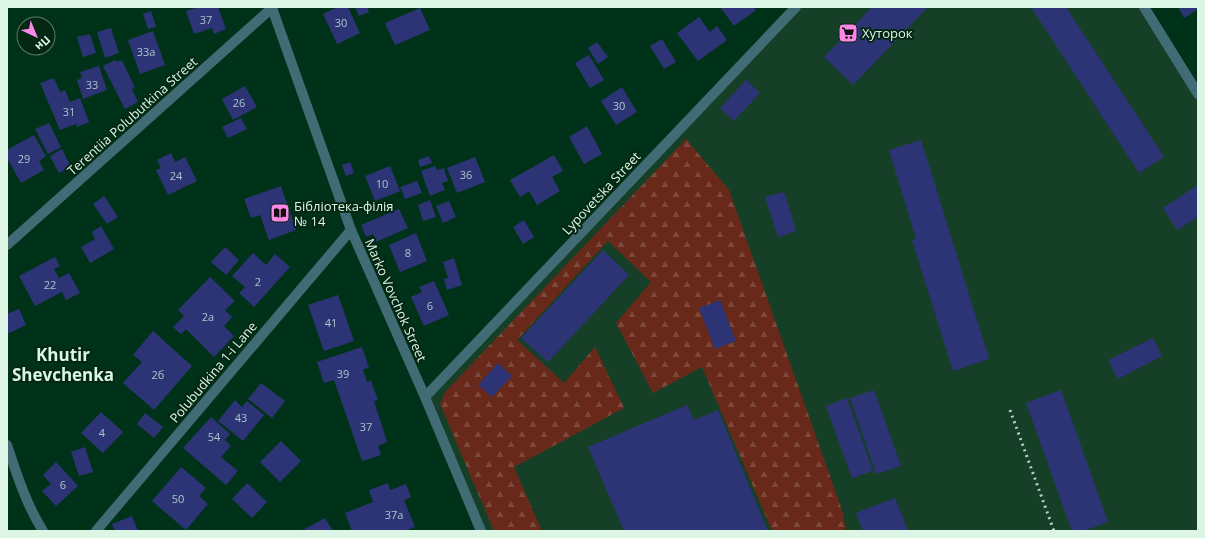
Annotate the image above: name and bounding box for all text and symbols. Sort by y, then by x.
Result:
house number: 37 [200,12,212,27]
house number: 30 [335,15,347,30]
north arrow [16,16,56,56]
supermarket icon: Хуторок [837,22,859,44]
place label: Хуторок [862,24,913,42]
text: Пн [33,33,54,54]
house number: 33а [137,44,155,59]
street label: Terentiia Polubutkina Street [63,52,201,179]
house number: 33 [86,77,98,92]
house number: 26 [233,95,245,110]
house number: 30 [613,98,625,113]
house number: 31 [63,104,75,119]
street label: Lypovetska Street [558,147,644,238]
house number: 29 [18,151,30,166]
house number: 36 [460,167,472,182]
house number: 24 [170,168,183,183]
house number: 10 [376,176,388,191]
place label: Бібліотека-філія № 14 [294,197,394,230]
library icon: Бібліотека-філія № 14 [269,202,291,224]
street label: Marko Vovchok Street [361,236,431,365]
house number: 8 [405,245,411,260]
house number: 2 [255,274,261,289]
house number: 22 [44,277,56,292]
house number: 6 [427,298,433,313]
house number: 2а [202,309,214,324]
house number: 41 [325,315,337,330]
street label: Polubudkina 1-i Lane [165,318,261,426]
district label: Khutir Shevchenka [12,343,114,386]
house number: 39 [337,366,349,381]
house number: 2б [152,367,164,382]
house number: 43 [235,410,247,425]
house number: 37 [360,419,372,434]
house number: 4 [99,425,106,440]
house number: 54 [208,429,221,444]
house number: 6 [60,477,66,492]
house number: 50 [172,491,184,506]
house number: 37а [385,507,403,522]

